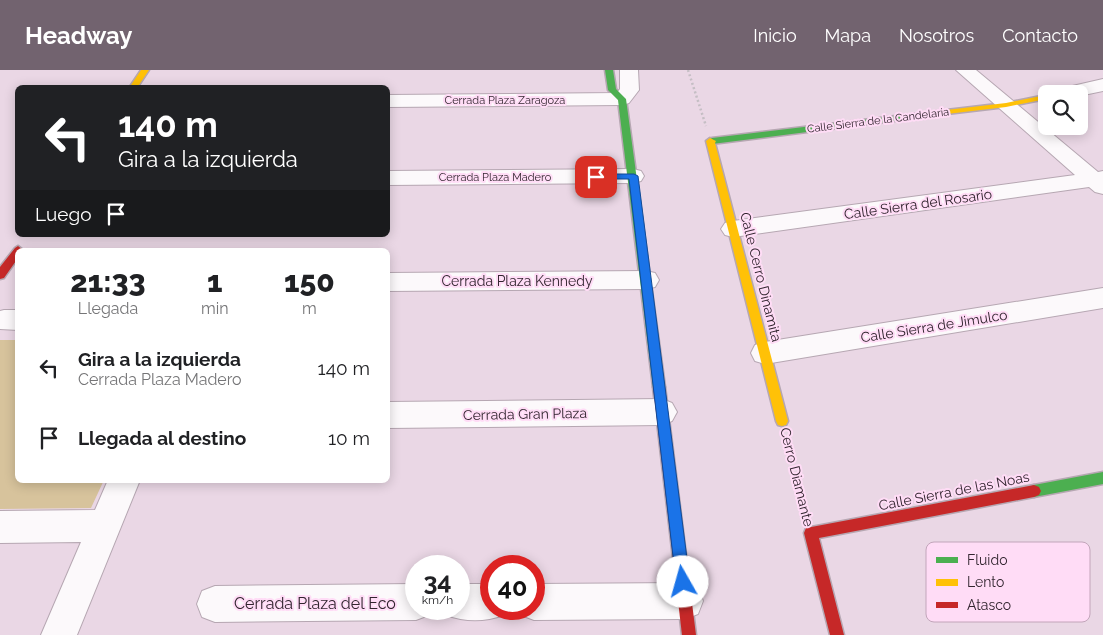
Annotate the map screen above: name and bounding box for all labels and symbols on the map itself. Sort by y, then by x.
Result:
street label: Cerrada Plaza Zaragoza [445,94,565,107]
street label: Calle Sierra de la Candelaria [806,105,950,136]
pin [575,156,617,198]
street label: Cerrada Plaza Madero [439,171,552,184]
street label: Calle Sierra del Rosario [843,186,993,222]
street label: Calle Cerro Dinamita [737,211,785,343]
street label: Cerrada Plaza Kennedy [441,273,593,289]
street label: Calle Sierra de Jimulco [860,307,1008,345]
street label: Cerrada Gran Plaza [463,405,587,423]
street label: Cerro Diamante [777,426,817,528]
street label: Calle Sierra de las Noas [877,468,1031,513]
legend [926,542,1090,622]
text: Fluido [967,552,1007,568]
speed limit sign: 40 [480,555,545,620]
position arrow [656,555,708,607]
text: Lento [967,574,1004,590]
street label: Cerrada Plaza del Eco [234,594,396,613]
text: Atasco [967,597,1011,613]

